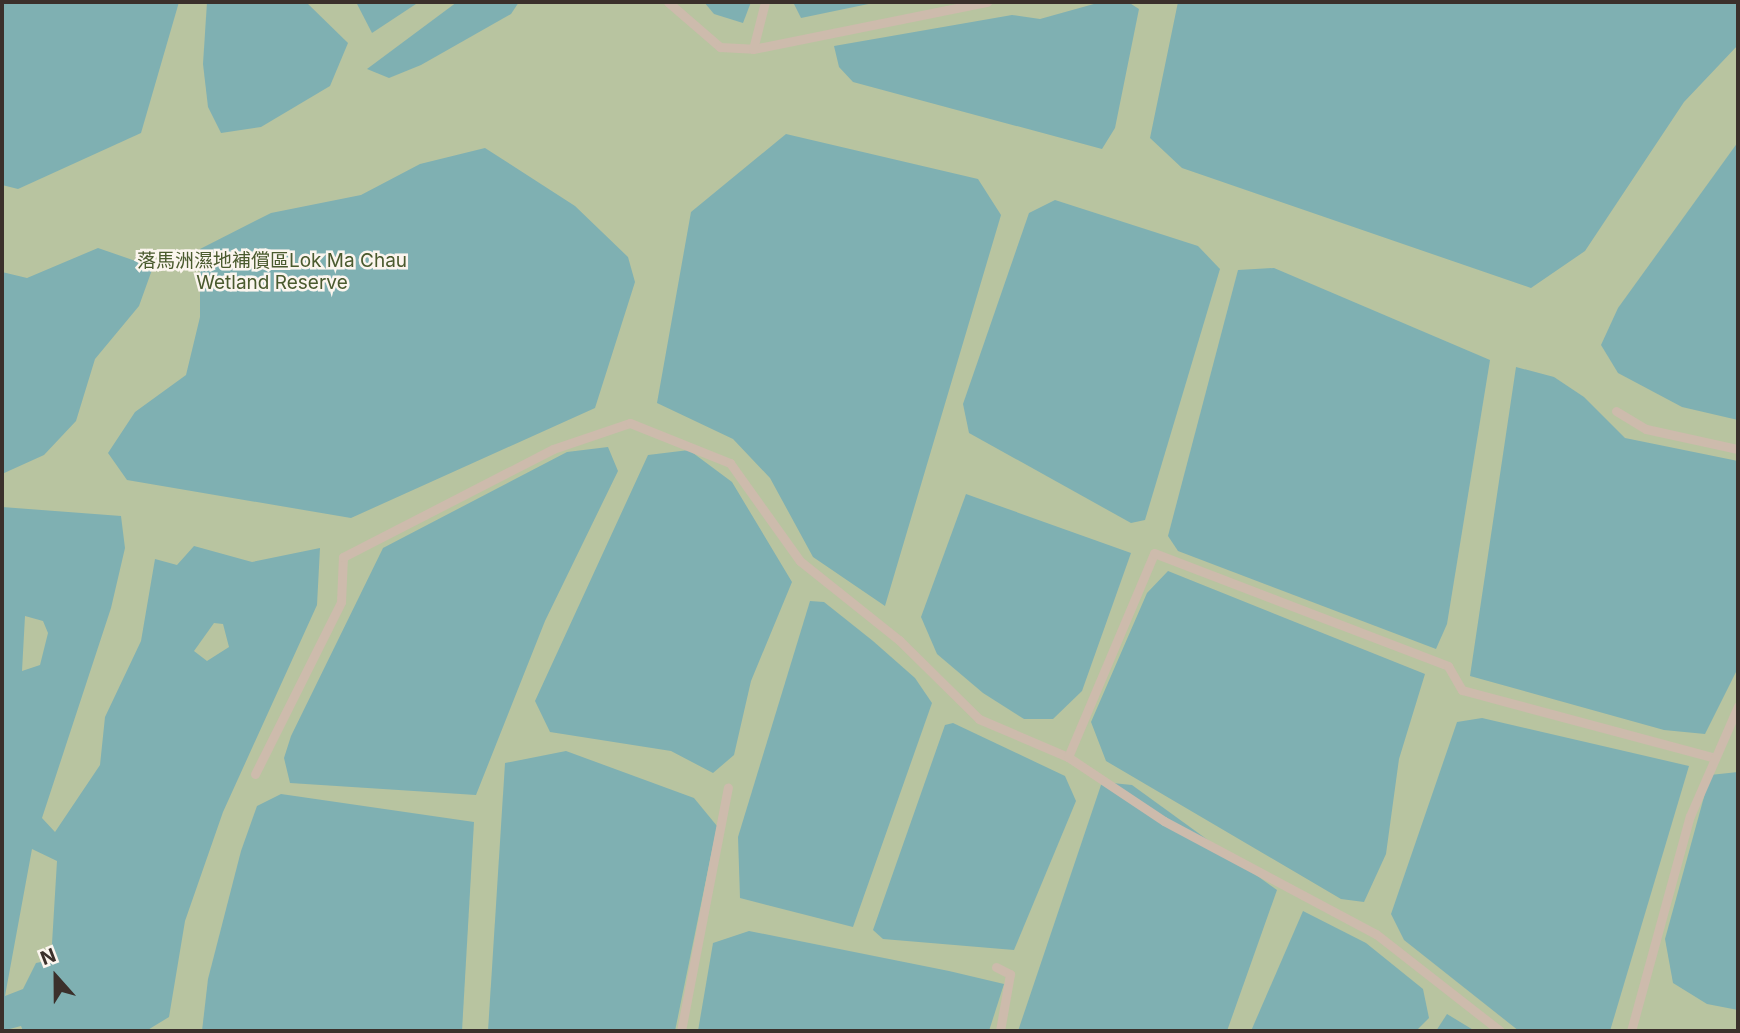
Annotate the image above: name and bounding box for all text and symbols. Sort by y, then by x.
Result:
park label: 落馬洲濕地補償區Lok Ma Chau Wetland Reserve [137,250,407,294]
north arrow [21,942,91,1012]
text: N [37,944,59,970]

